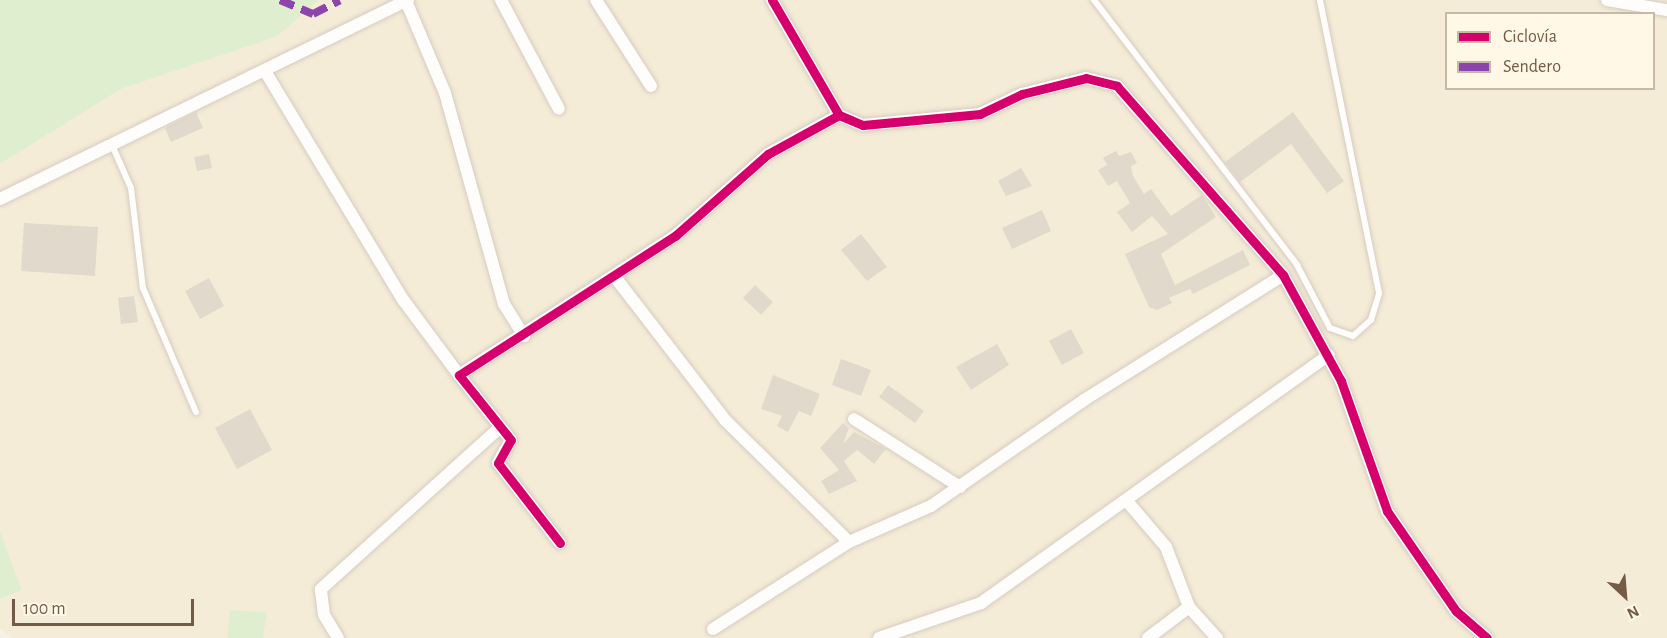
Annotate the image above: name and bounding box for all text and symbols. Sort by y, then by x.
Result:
legend [1445,12,1655,90]
text: Ciclovía [1503,28,1557,46]
text: Sendero [1503,58,1561,76]
north arrow [1595,566,1655,626]
scale bar [15,587,196,625]
text: 100 m [23,600,66,618]
text: N [1624,603,1641,622]

